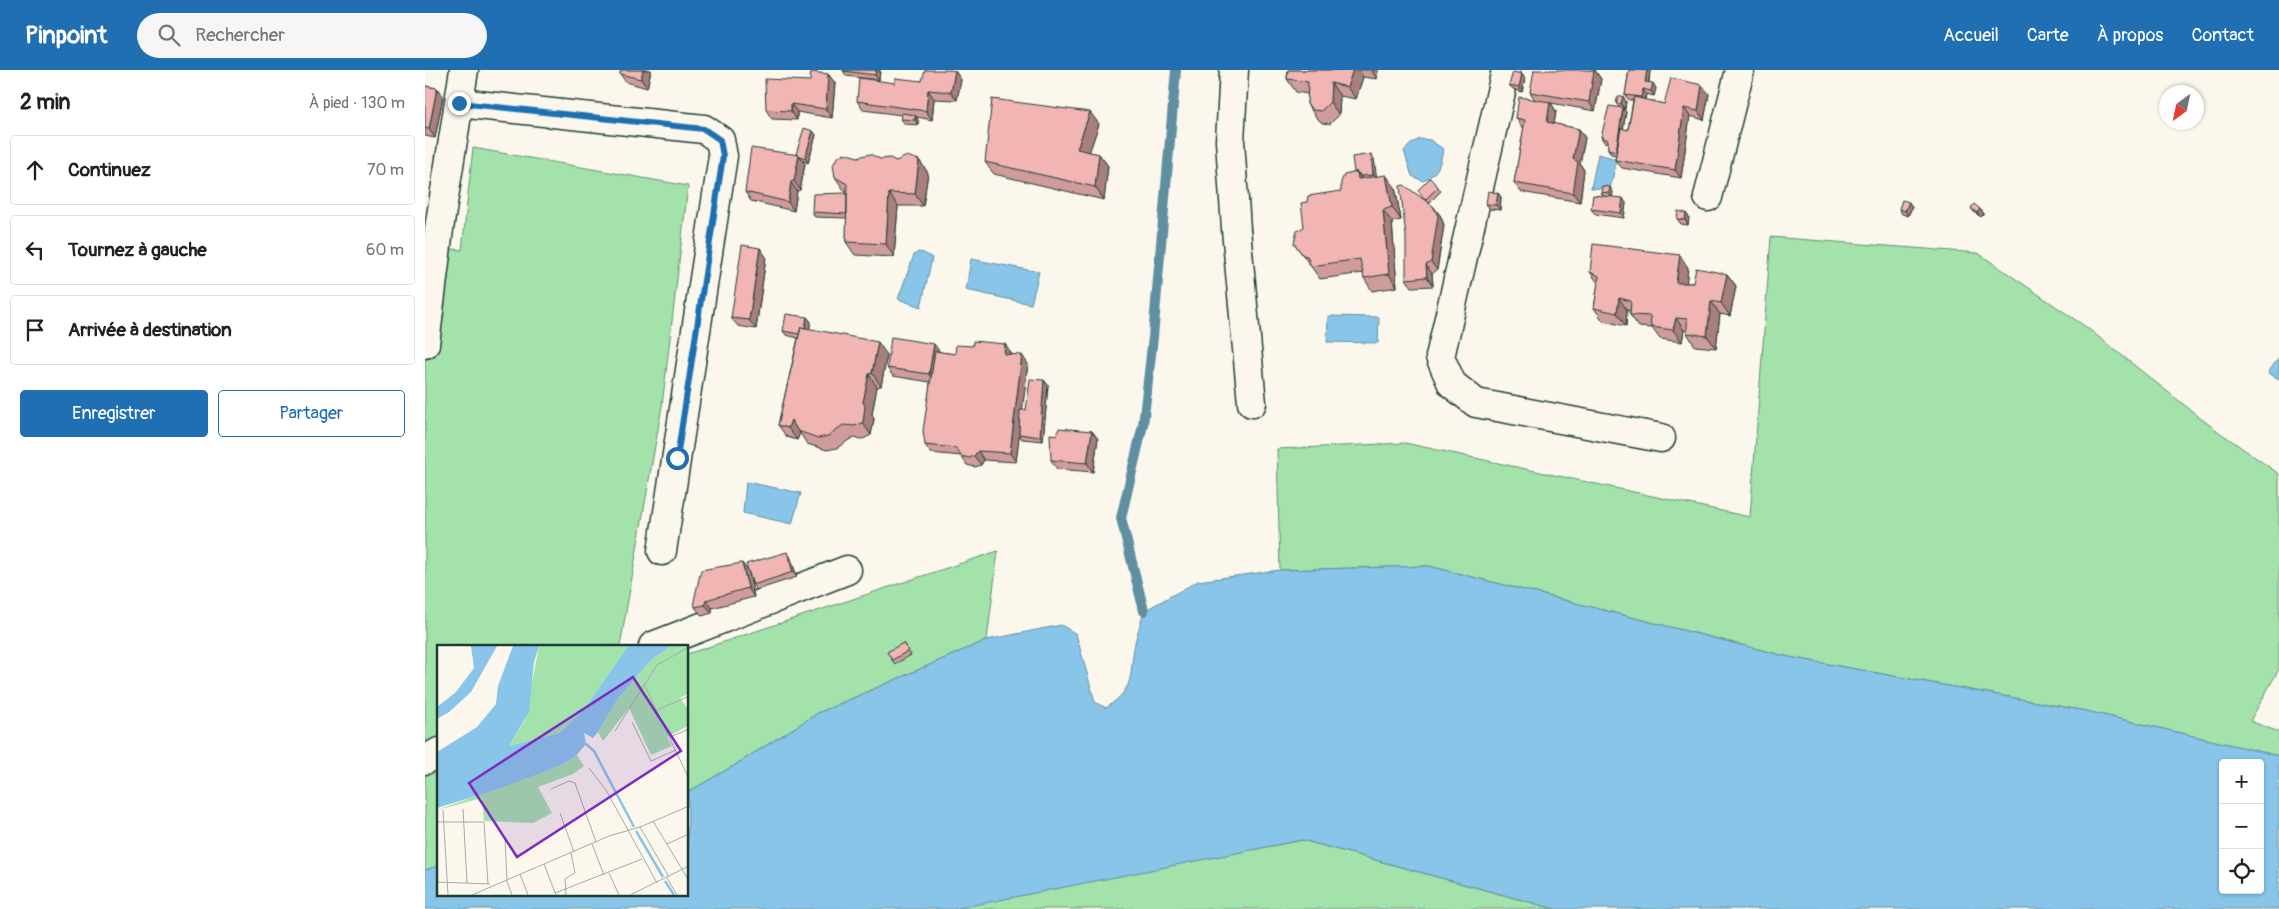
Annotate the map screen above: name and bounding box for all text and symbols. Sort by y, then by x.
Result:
search box [137,13,487,58]
text: Pinpoint [25,21,107,50]
icon: search [155,21,183,49]
text: Rechercher [195,23,285,47]
text: Accueil [1943,24,1999,47]
text: Carte [2027,24,2069,47]
text: À propos [2097,24,2163,47]
text: Contact [2191,24,2254,47]
north arrow [2159,85,2204,130]
text: 2 min [20,89,70,116]
route end [448,92,471,115]
text: À pied · 130 m [309,93,405,113]
icon: ahead [21,156,49,184]
text: Continuez [68,158,151,182]
text: 70 m [367,160,404,180]
icon: left [21,236,49,264]
text: Tournez à gauche [68,238,207,262]
text: 60 m [366,240,404,260]
icon: arrive [21,316,49,344]
text: Arrivée à destination [68,318,232,342]
button: Enregistrer [20,390,208,437]
button: Partager [218,390,405,437]
route start [666,447,689,470]
inset map [437,645,689,896]
map controls [2219,759,2264,894]
button: + [2219,759,2264,804]
button: − [2219,804,2264,849]
button: locate [2219,849,2264,894]

